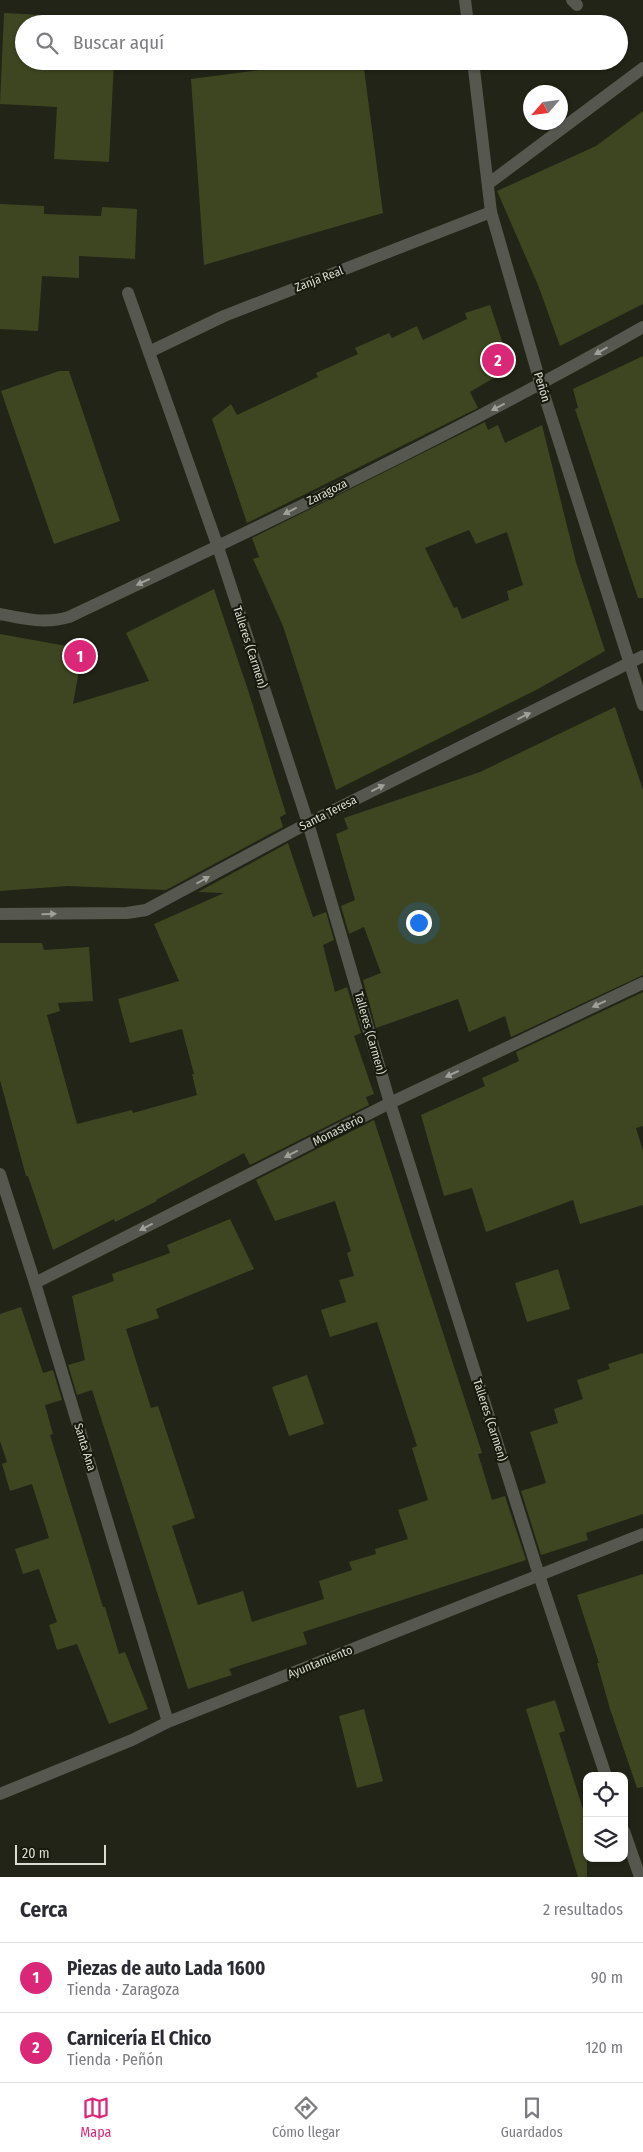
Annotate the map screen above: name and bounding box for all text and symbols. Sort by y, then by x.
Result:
search box [15,15,628,70]
icon: search [33,29,61,57]
text: Buscar aquí [73,31,164,54]
north arrow [523,85,568,130]
street label: Zanja Real [293,263,345,295]
pin: 2 [482,341,514,379]
one-way arrow [594,347,607,356]
street label: Peñón [531,370,553,404]
one-way arrow [490,403,505,411]
street label: Zaragoza [305,476,349,508]
one-way arrow [282,507,297,515]
one-way arrow [136,577,151,586]
street label: Talleres (Carmen) [230,604,270,690]
pin: 1 [64,637,96,675]
one-way arrow [517,712,531,720]
one-way arrow [371,784,385,792]
street label: Santa Teresa [297,793,359,833]
one-way arrow [197,875,210,884]
one-way arrow [41,910,57,918]
your location [406,910,432,936]
street label: Talleres (Carmen) [352,990,389,1076]
one-way arrow [592,1000,606,1008]
one-way arrow [445,1070,459,1078]
street label: Monasterio [310,1111,366,1149]
one-way arrow [284,1150,298,1158]
one-way arrow [139,1223,153,1231]
street label: Talleres (Carmen) [470,1377,510,1463]
street label: Santa Ana [71,1421,99,1473]
street label: Ayuntamiento [286,1643,354,1681]
map controls [583,1772,628,1862]
button: locate [583,1772,628,1817]
button: layers [583,1817,628,1862]
scale bar [15,1842,106,1865]
text: 20 m [22,1845,50,1862]
text: Cerca [20,1897,68,1923]
text: 2 resultados [543,1900,623,1919]
text: Piezas de auto Lada 1600 [67,1957,265,1980]
text: 1 [33,1968,39,1987]
text: 90 m [591,1968,623,1987]
text: Tienda · Zaragoza [67,1980,180,1999]
text: Carnicería El Chico [67,2027,212,2050]
text: 2 [32,2038,40,2057]
text: 120 m [585,2038,623,2057]
text: Tienda · Peñón [67,2050,163,2069]
tab: Mapa [80,2094,111,2141]
tab: Cómo llegar [272,2094,340,2141]
tab: Guardados [501,2094,563,2141]

